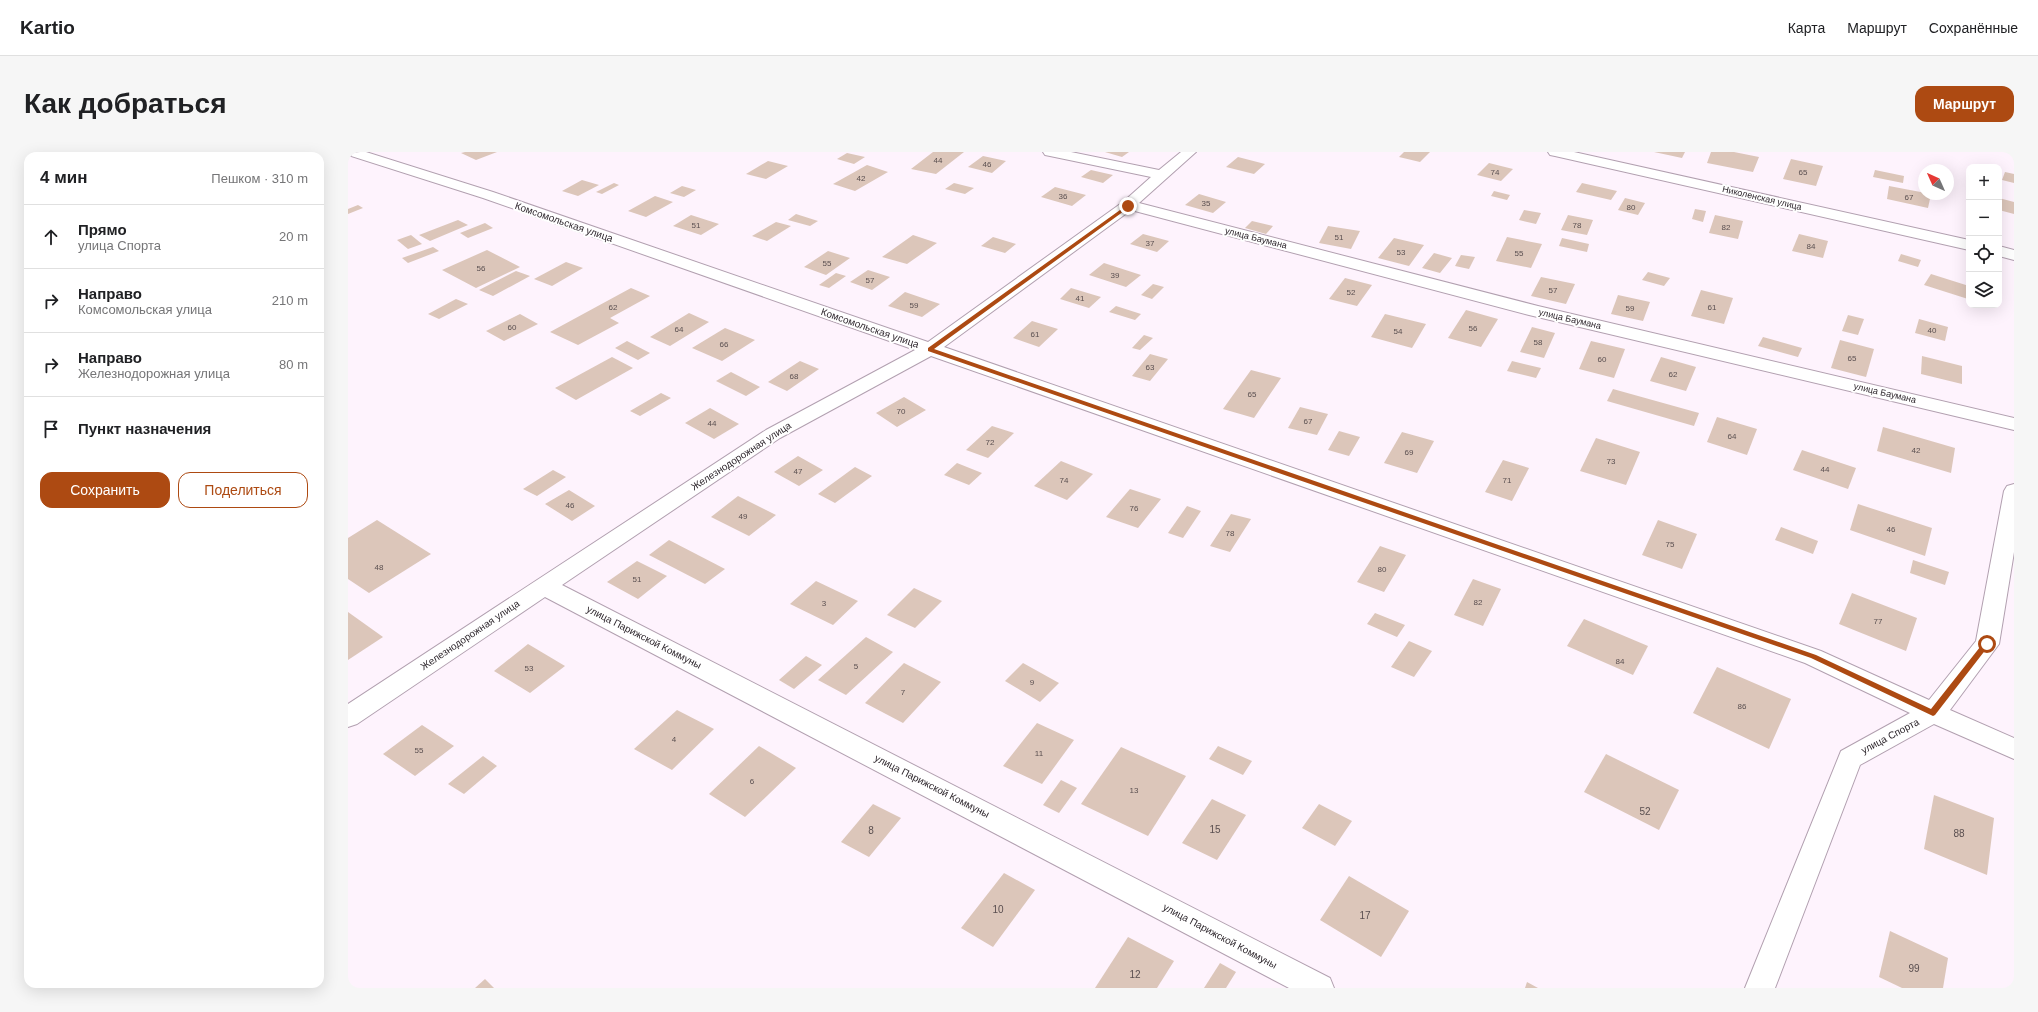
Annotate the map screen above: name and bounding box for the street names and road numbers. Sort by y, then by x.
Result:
street label: Николенская улица [1721,184,1803,212]
street label: Комсомольская улица [513,200,615,244]
street label: улица Баумана [1224,225,1288,251]
street label: Комсомольская улица [819,306,921,350]
street label: улица Баумана [1538,307,1602,331]
street label: улица Баумана [1853,381,1917,405]
street label: Железнодорожная улица [689,419,793,492]
street label: Железнодорожная улица [418,598,522,672]
street label: улица Парижской Коммуны [585,603,703,671]
street label: улица Спорта [1859,716,1921,756]
street label: улица Парижской Коммуны [873,752,991,820]
street label: улица Парижской Коммуны [1161,901,1279,971]

